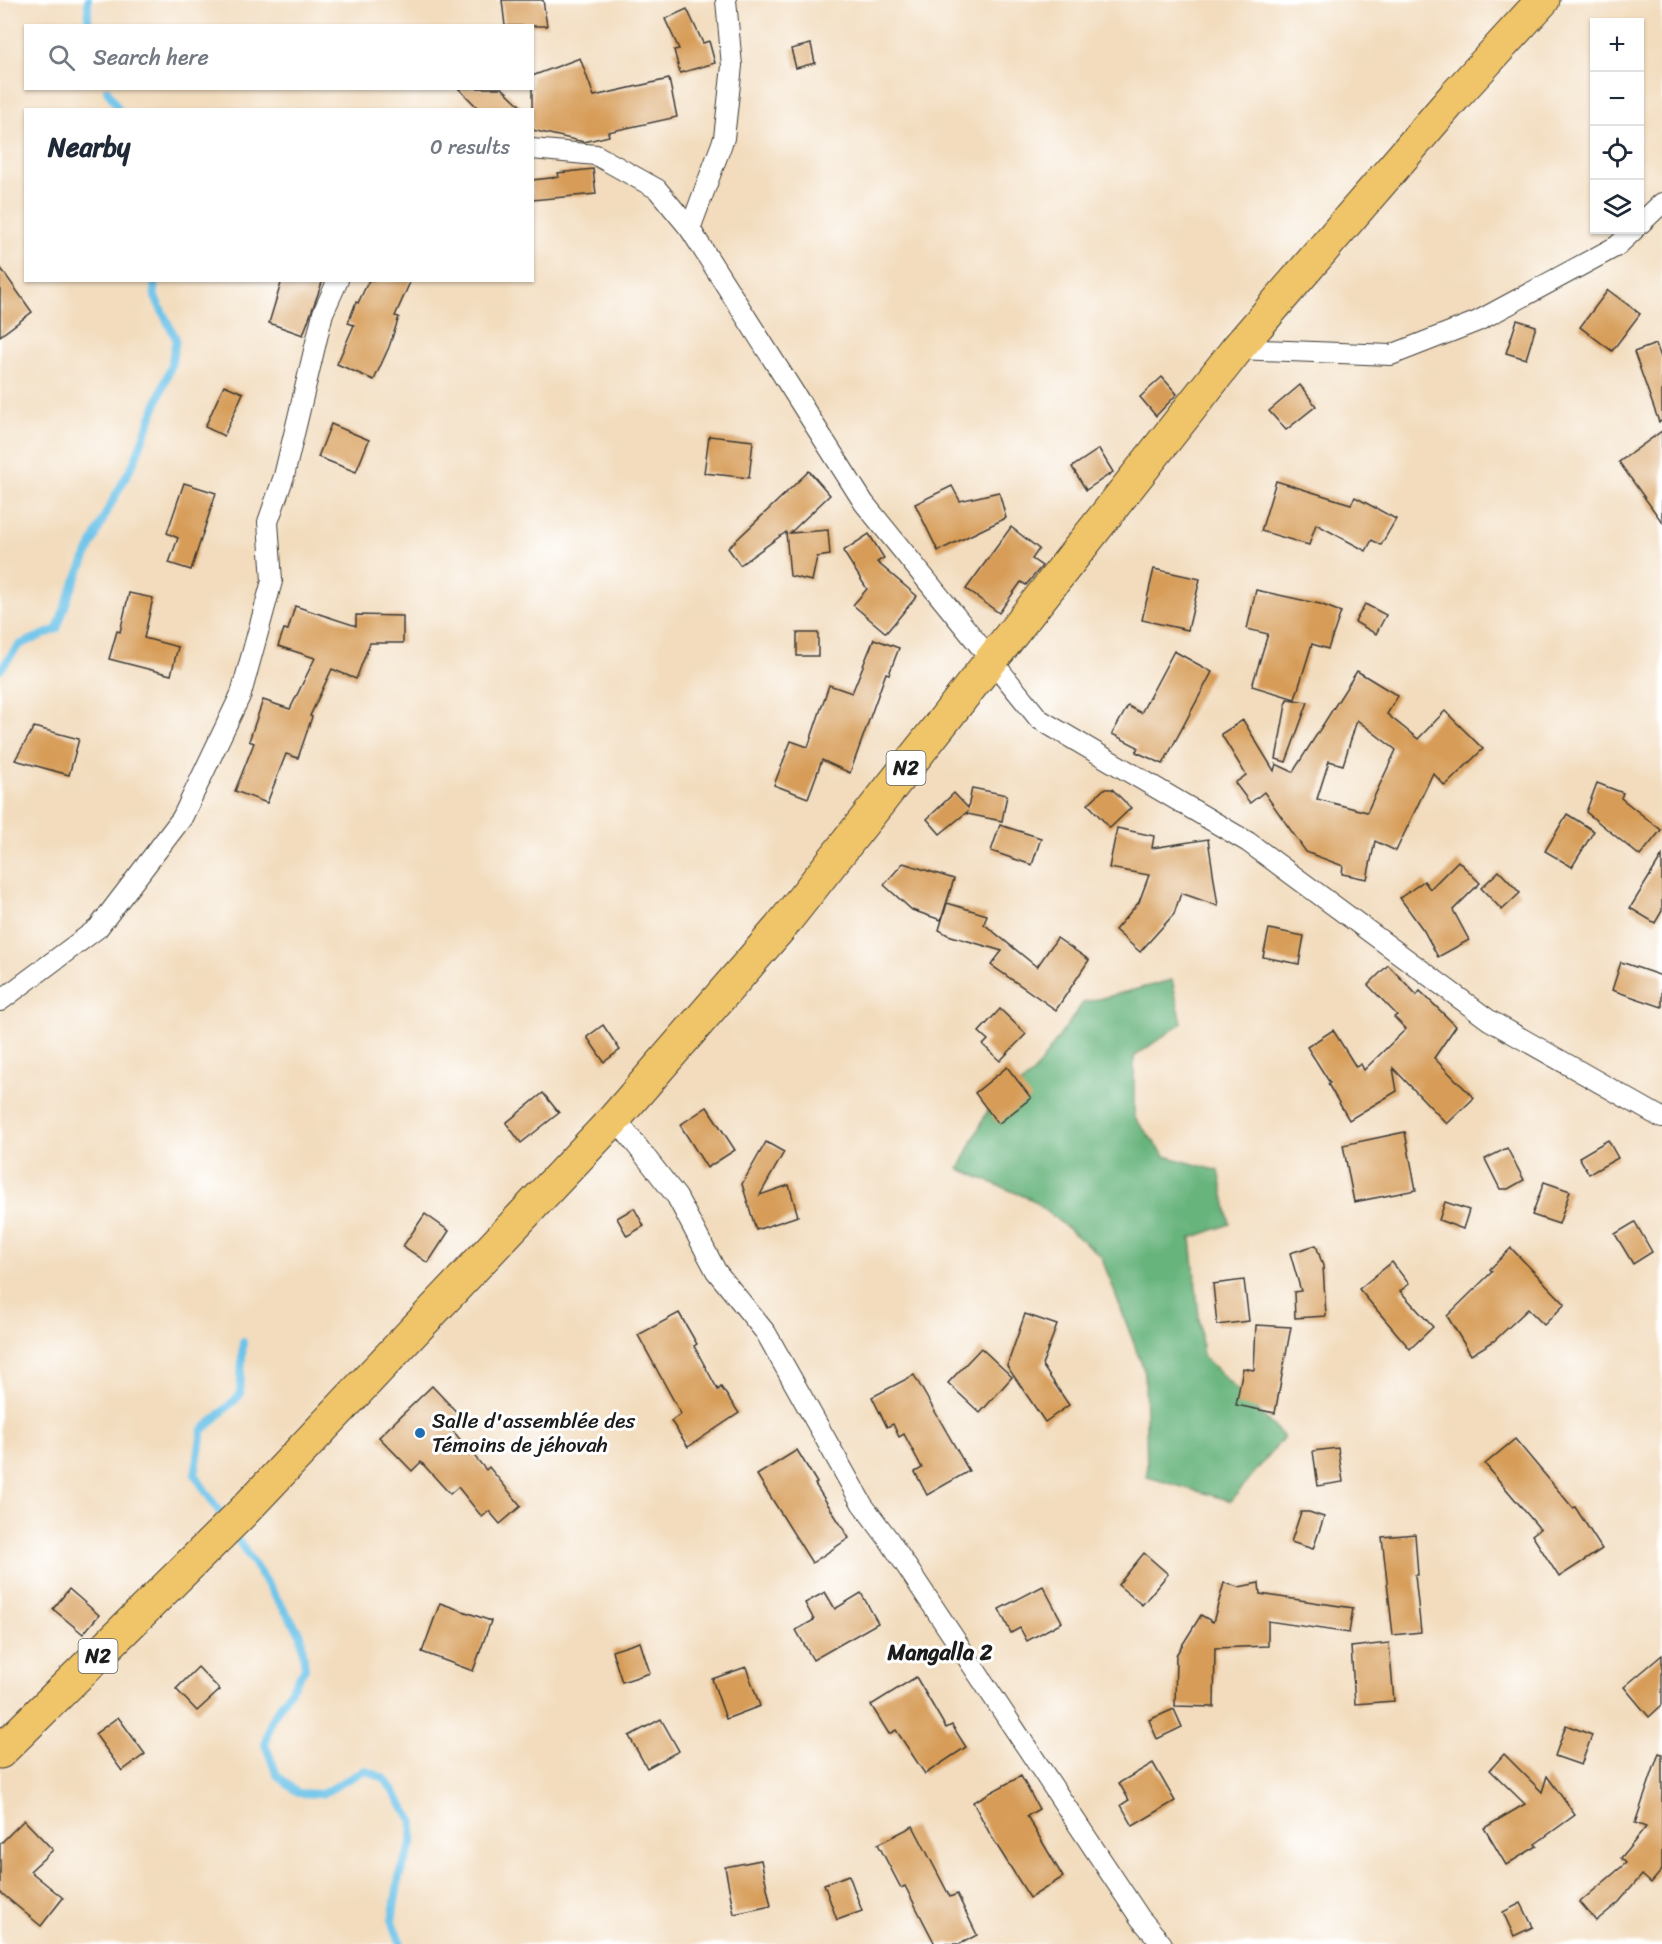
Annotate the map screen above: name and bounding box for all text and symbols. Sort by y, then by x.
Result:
map controls [1590,18,1644,234]
button: + [1590,18,1644,72]
search box [24,24,534,90]
text: Search here [93,38,209,77]
icon: search [45,41,78,74]
button: − [1590,72,1644,126]
text: Nearby [48,124,130,170]
button: locate [1590,126,1644,180]
text: 0 results [430,130,510,165]
button: layers [1590,180,1644,234]
road number: N2 [886,751,926,785]
place label: Salle d'assemblée des Témoins de jéhovah [432,1402,635,1464]
marker: Salle d'assemblée des Témoins de jéhovah [413,1426,427,1440]
district label: Mangalla 2 [886,1633,993,1672]
road number: N2 [78,1639,118,1673]

